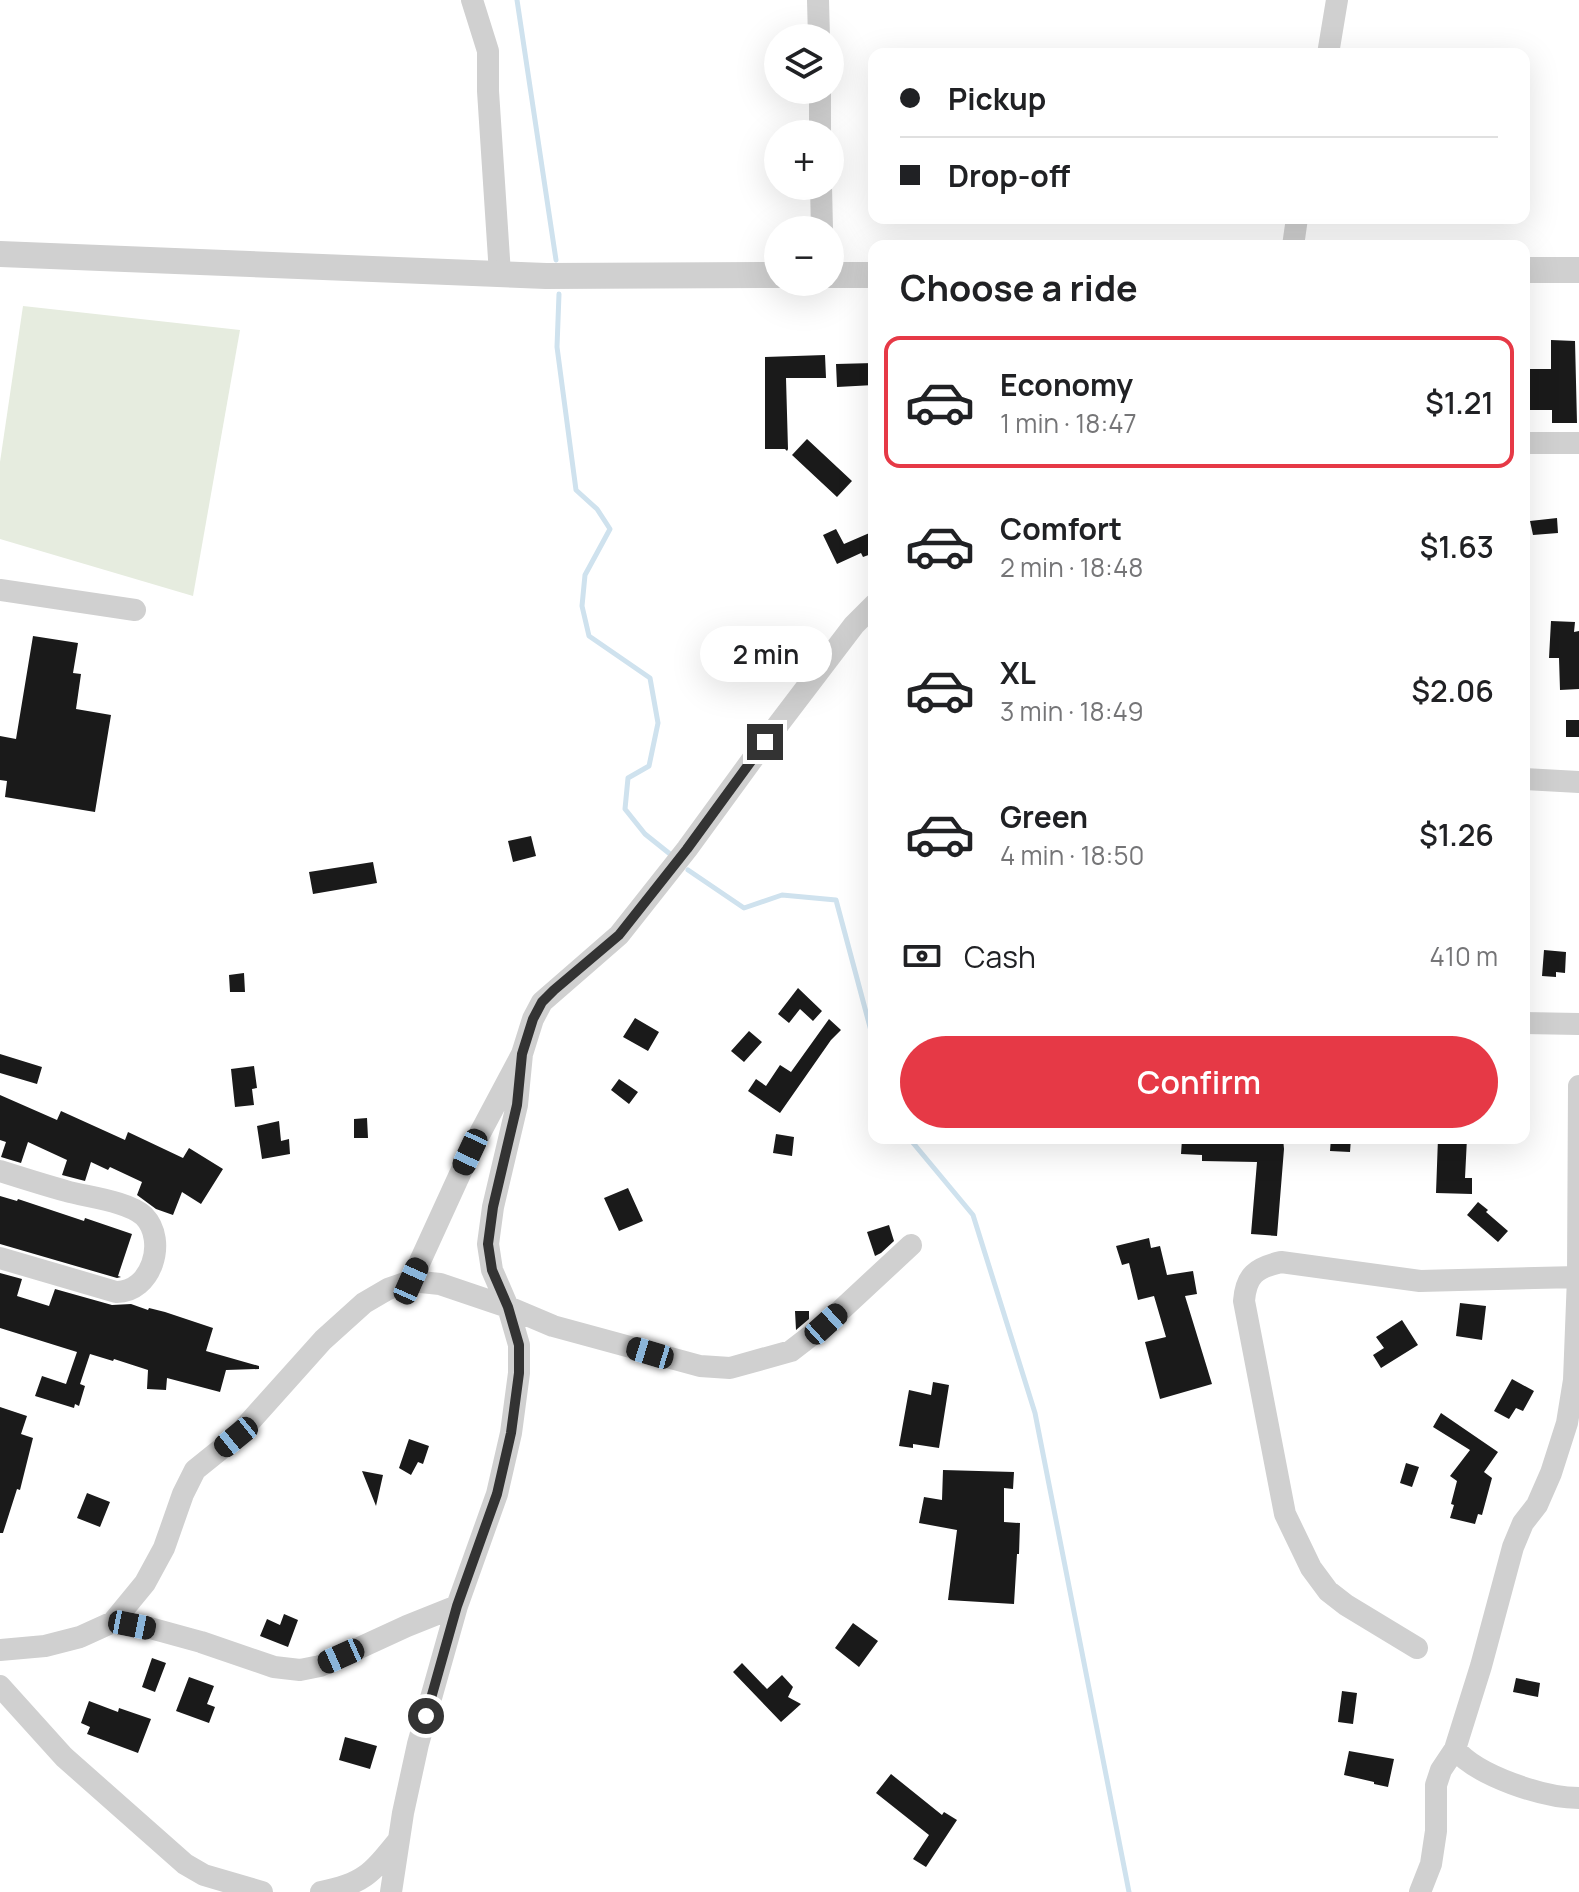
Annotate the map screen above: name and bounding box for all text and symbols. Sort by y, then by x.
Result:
map controls [764,24,844,296]
button: layers [764,24,844,104]
text: Pickup [948,78,1046,119]
button: + [764,120,844,200]
text: Drop-off [948,155,1070,196]
button: − [764,216,844,296]
text: Choose a ride [900,263,1138,312]
text: Economy [1000,364,1133,405]
icon: car [904,366,976,438]
text: $1.21 [1425,382,1494,423]
text: 1 min · 18:47 [1000,405,1137,441]
text: Comfort [1000,508,1122,549]
icon: car [904,510,976,582]
text: $1.63 [1420,526,1494,567]
text: 2 min · 18:48 [1000,549,1143,585]
callout: 2 min [699,626,831,682]
text: 2 min [733,636,799,672]
text: XL [1000,652,1036,693]
icon: car [904,654,976,726]
text: $2.06 [1411,670,1494,711]
text: 3 min · 18:49 [1000,693,1144,729]
route end [747,724,783,760]
text: Green [1000,796,1088,837]
icon: car [904,798,976,870]
text: $1.26 [1419,814,1494,855]
text: 4 min · 18:50 [1000,837,1144,873]
icon: cash [900,934,944,978]
text: Cash [964,936,1036,977]
text: 410 m [1429,938,1498,974]
button: Confirm [900,1036,1498,1128]
car [449,1125,491,1179]
car [390,1254,432,1308]
car [800,1299,852,1349]
car [624,1335,676,1371]
car [210,1413,262,1461]
car [106,1609,158,1641]
car [314,1635,368,1677]
route start [408,1698,444,1734]

